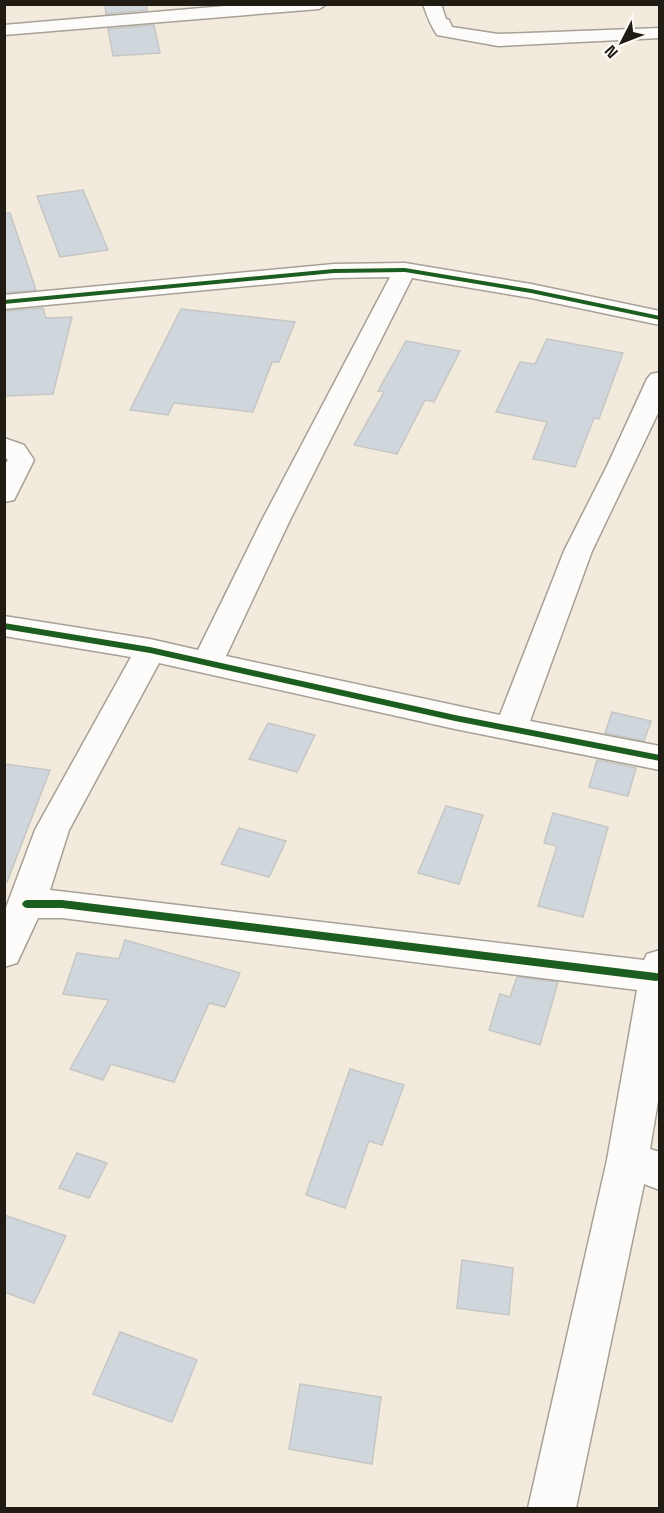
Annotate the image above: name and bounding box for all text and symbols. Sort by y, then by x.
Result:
north arrow [592,12,652,72]
text: N [600,41,623,63]

